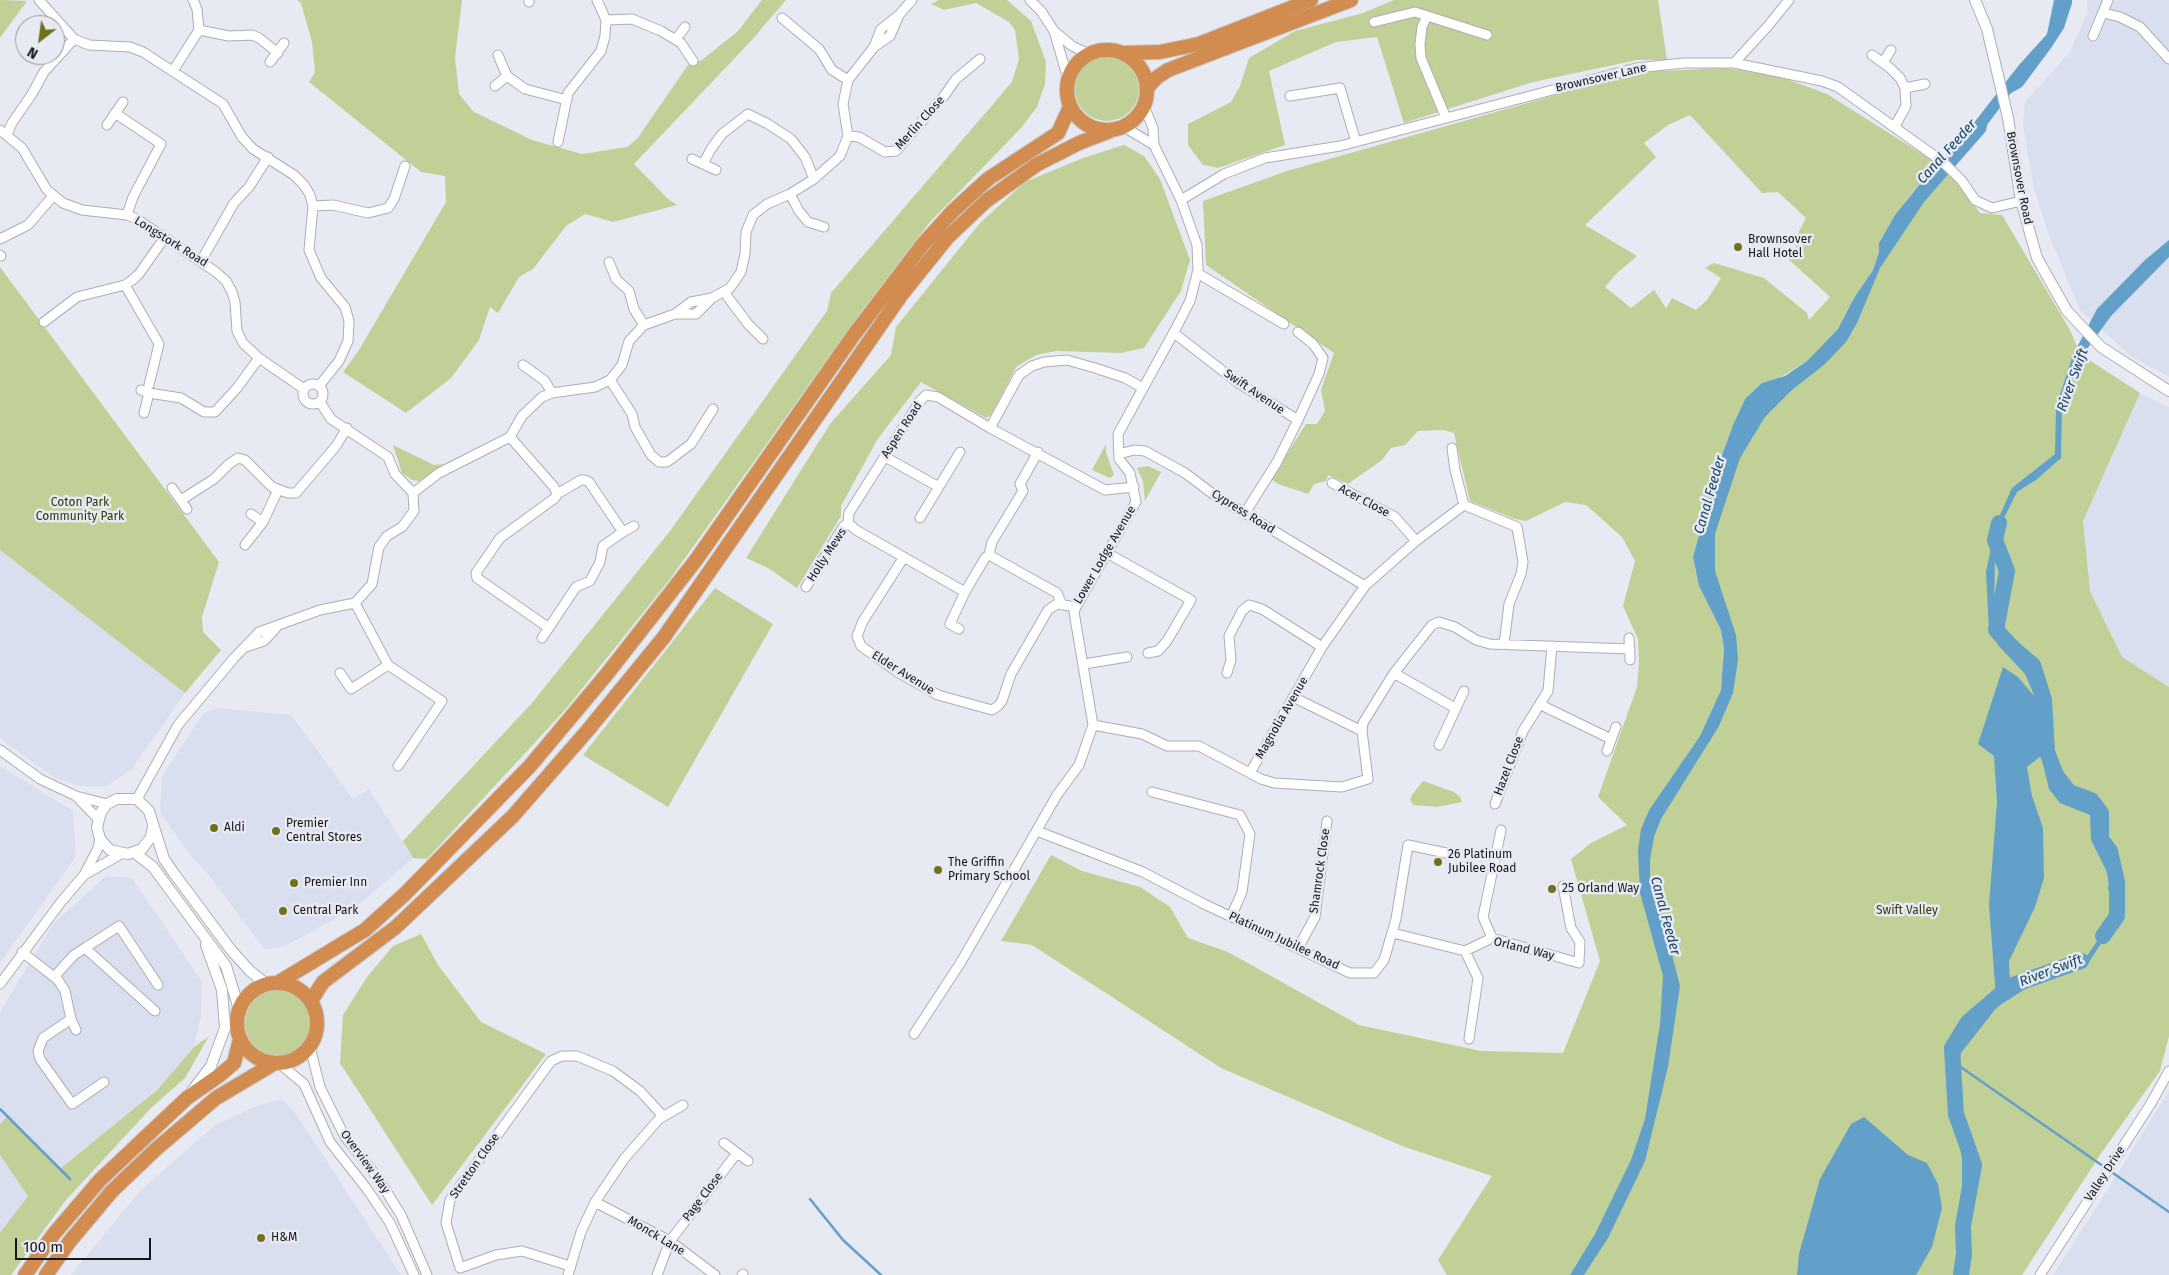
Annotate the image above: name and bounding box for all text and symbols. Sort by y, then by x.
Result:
north arrow [15,15,65,65]
text: N [24,43,41,62]
street label: Brownsover Lane [1554,61,1648,95]
street label: Merlin Close [892,93,948,153]
water label: Canal Feeder [1914,116,1980,188]
street label: Brownsover Road [2003,130,2035,226]
street label: Longstork Road [131,214,211,270]
place label: Brownsover Hall Hotel [1748,233,1812,261]
marker: Brownsover Hall Hotel [1732,241,1744,253]
water label: River Swift [2054,346,2092,414]
street label: Swift Avenue [1221,366,1287,418]
street label: Aspen Road [879,399,925,461]
water label: Canal Feeder [1691,454,1729,536]
street label: Acer Close [1336,482,1392,520]
street label: Cypress Road [1209,487,1277,537]
park label: Coton Park Community Park [36,496,124,524]
street label: Lower Lodge Avenue [1071,503,1139,607]
street label: Holly Mews [804,525,850,585]
street label: Elder Avenue [869,648,937,698]
street label: Magnolia Avenue [1253,674,1311,762]
street label: Hazel Close [1491,734,1527,798]
place label: Premier Central Stores [286,817,362,845]
place label: Aldi [224,821,245,835]
marker: Aldi [208,822,220,834]
marker: Premier Central Stores [270,825,282,837]
street label: Shamrock Close [1307,827,1333,915]
place label: 26 Platinum Jubilee Road [1448,848,1517,876]
place label: The Griffin Primary School [948,856,1030,884]
marker: 26 Platinum Jubilee Road [1432,856,1444,868]
marker: The Griffin Primary School [932,864,944,876]
water label: Canal Feeder [1646,875,1684,957]
place label: Premier Inn [304,876,367,890]
marker: Premier Inn [288,877,300,889]
place label: 25 Orland Way [1562,882,1639,896]
marker: 25 Orland Way [1546,883,1558,895]
place label: Central Park [293,904,358,918]
park label: Swift Valley [1876,904,1938,918]
marker: Central Park [277,905,289,917]
street label: Platinum Jubilee Road [1226,909,1342,973]
street label: Orland Way [1492,935,1556,963]
water label: River Swift [2017,951,2085,991]
street label: Overview Way [337,1128,393,1196]
street label: Stretton Close [447,1130,503,1202]
street label: Valley Drive [2082,1144,2128,1204]
street label: Page Close [680,1170,726,1224]
street label: Monck Lane [625,1213,687,1259]
scale bar [18,1228,154,1260]
place label: H&M [271,1231,297,1245]
marker: H&M [255,1232,267,1244]
text: 100 m [23,1238,63,1256]

